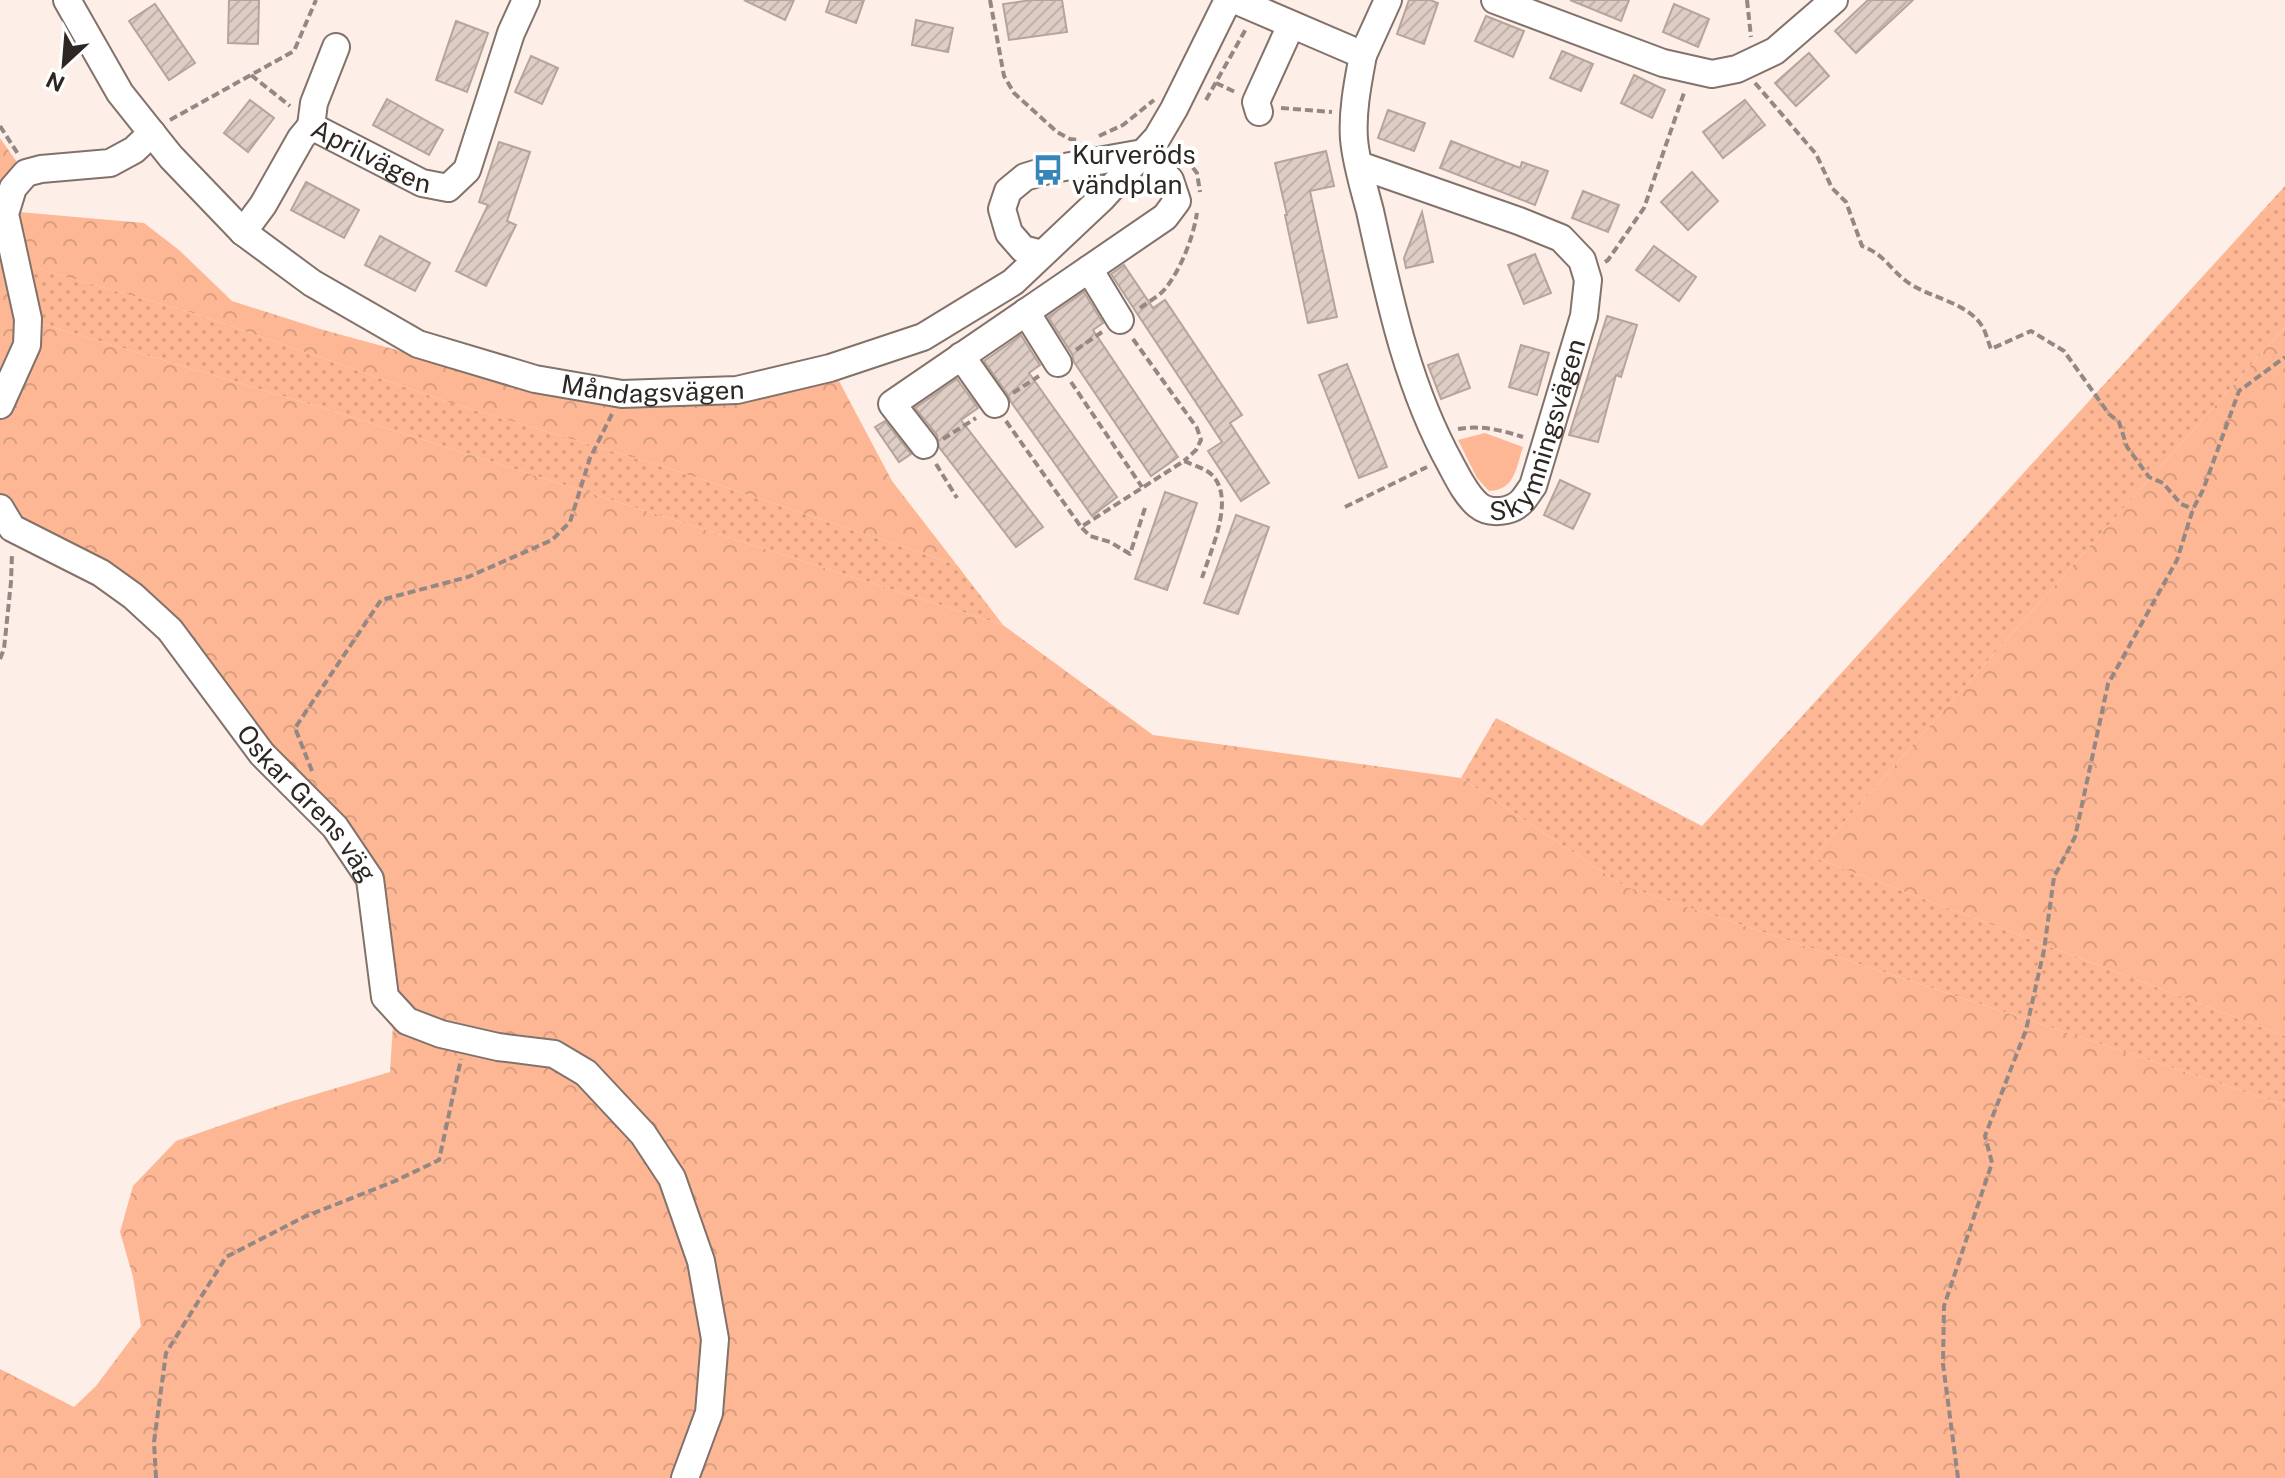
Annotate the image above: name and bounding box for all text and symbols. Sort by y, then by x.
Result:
north arrow [24,24,104,104]
text: N [42,67,69,97]
street label: Aprilvägen [306,113,433,199]
place label: Kurveröds vändplan [1072,139,1196,200]
bus stop icon: Kurveröds vändplan [1031,153,1065,187]
street label: Skymningsvägen [1489,335,1591,526]
street label: Måndagsvägen [559,368,745,410]
street label: Oskar Grens väg [231,718,383,888]

